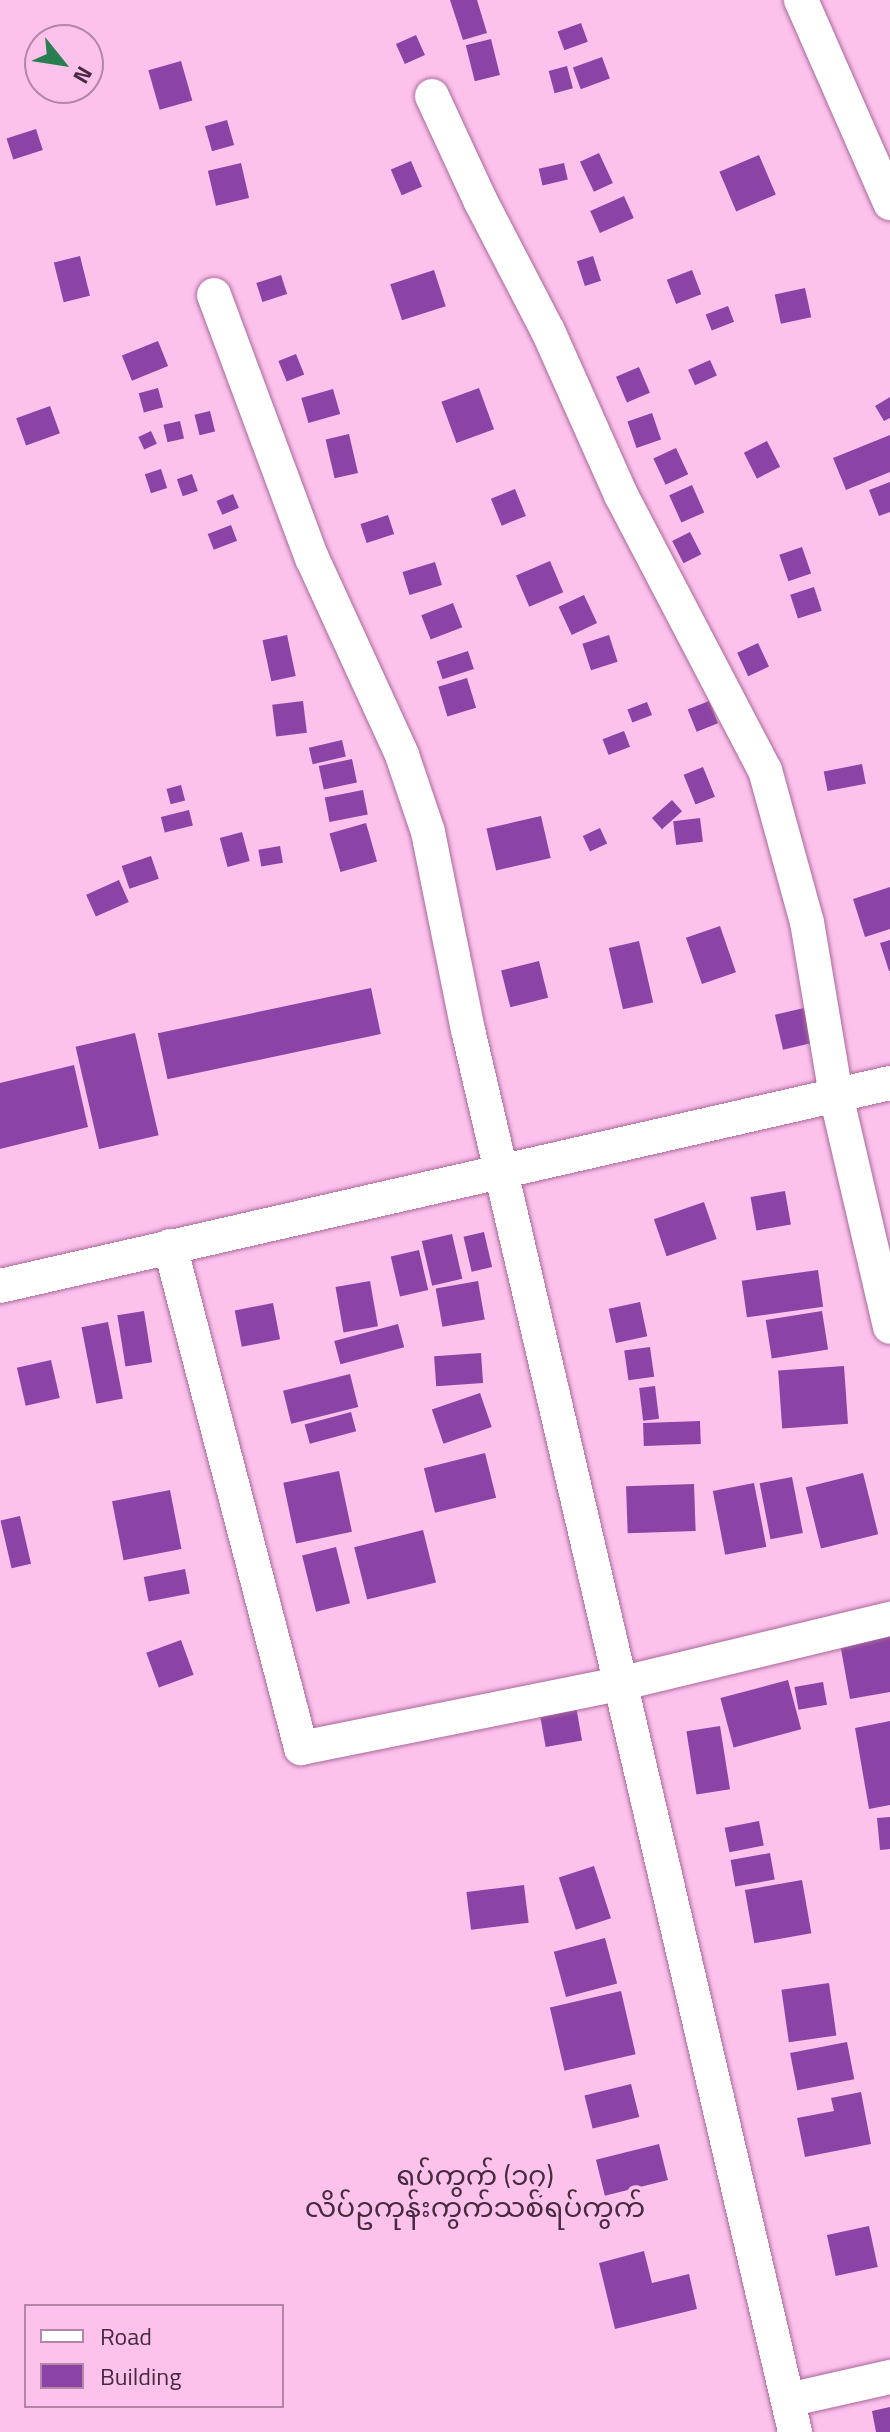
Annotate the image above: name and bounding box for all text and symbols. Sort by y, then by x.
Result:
north arrow [24,24,104,104]
text: N [65,60,102,90]
district label: ရပ်ကွက် (၁၇) လိပ်ဥကုန်းကွက်သစ်ရပ်ကွက် [305,2158,645,2224]
legend [24,2304,284,2408]
text: Road [100,2318,152,2354]
text: Building [100,2358,182,2394]

